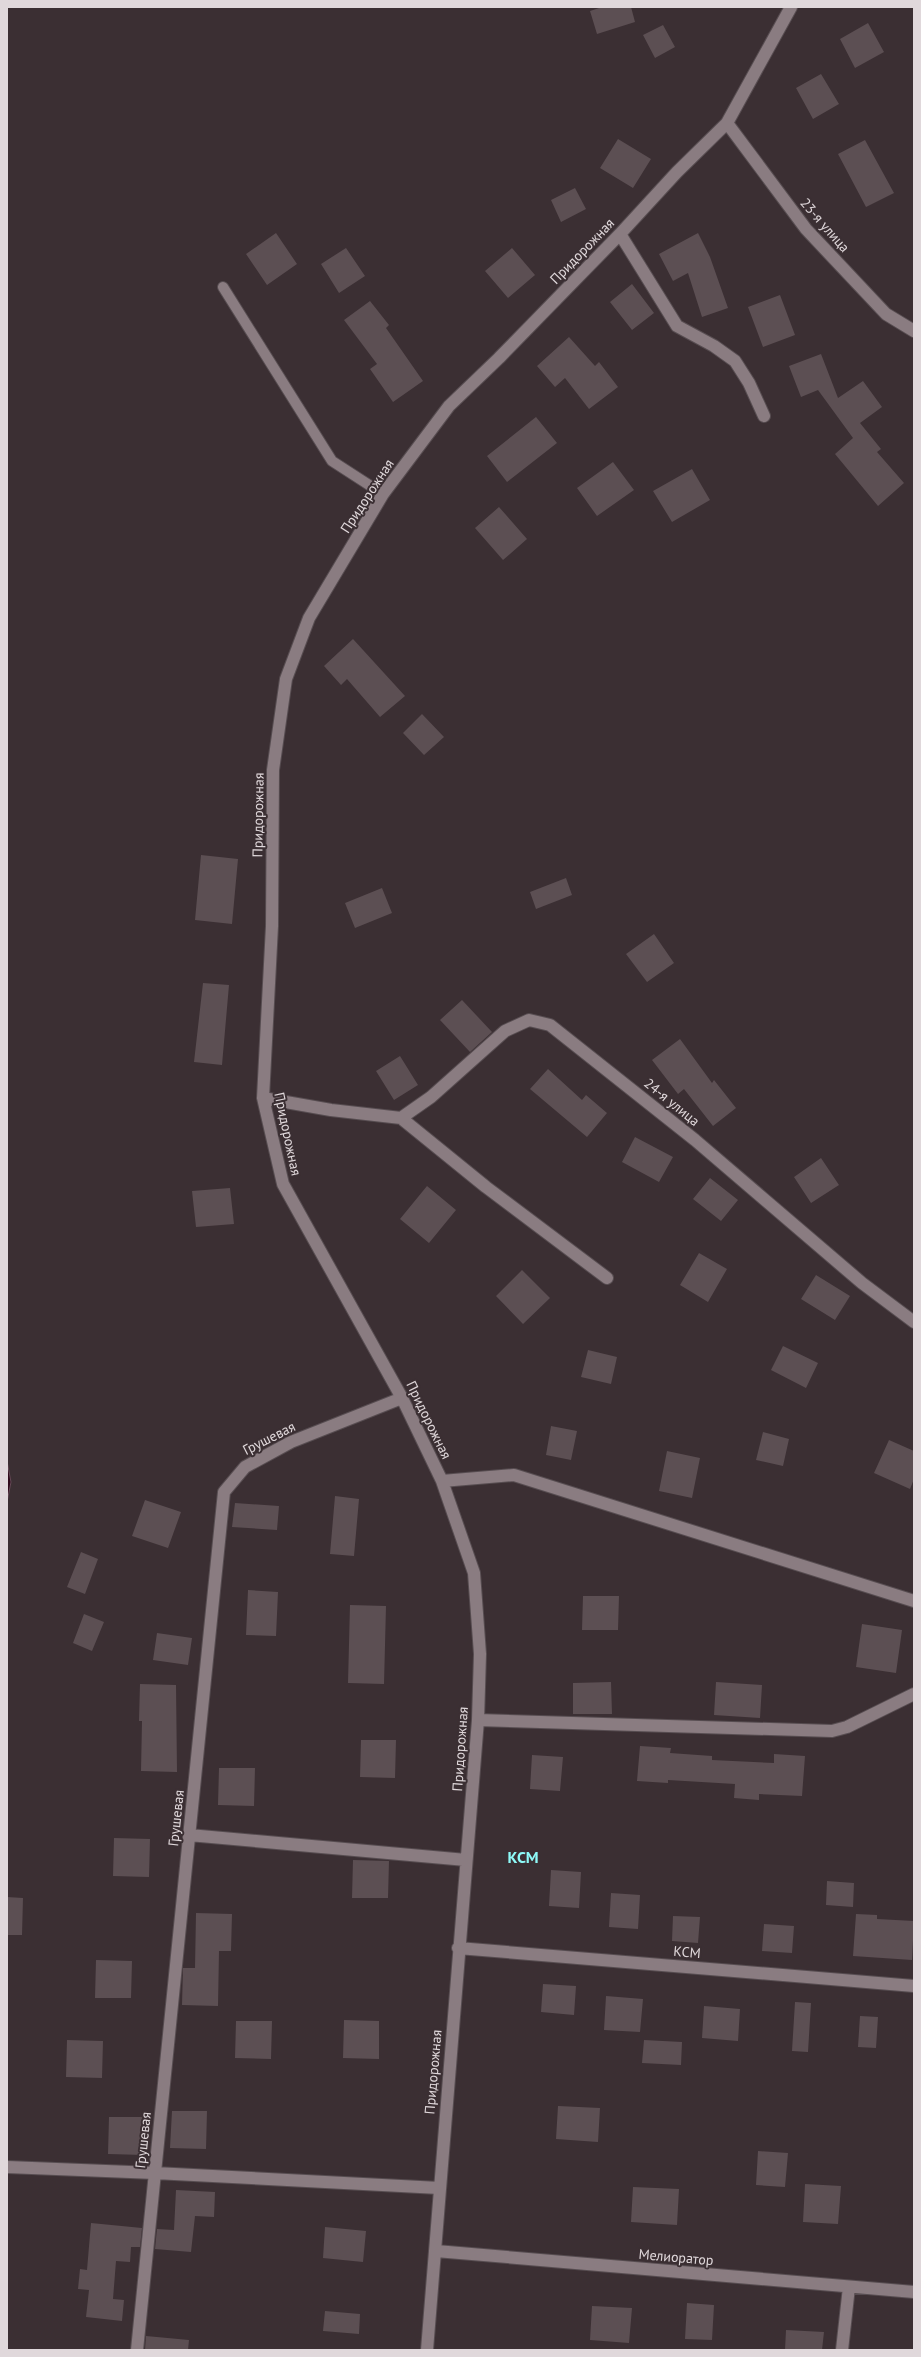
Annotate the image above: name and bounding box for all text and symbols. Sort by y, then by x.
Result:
street label: 23-я улица [796,194,854,256]
street label: Придорожная [546,214,618,288]
street label: Придорожная [336,455,398,537]
street label: Придорожная [248,772,268,858]
street label: 24-я улица [641,1074,703,1130]
street label: Придорожная [270,1091,306,1177]
street label: Придорожная [402,1378,456,1462]
street label: Грушевая [240,1417,298,1459]
street label: Придорожная [448,1706,472,1792]
street label: Грушевая [164,1789,188,1847]
district label: КСМ [507,1847,539,1867]
street label: КСМ [673,1942,701,1962]
street label: Придорожная [420,2029,446,2115]
street label: Грушевая [131,2111,155,2169]
street label: Мелиоратор [638,2245,714,2269]

